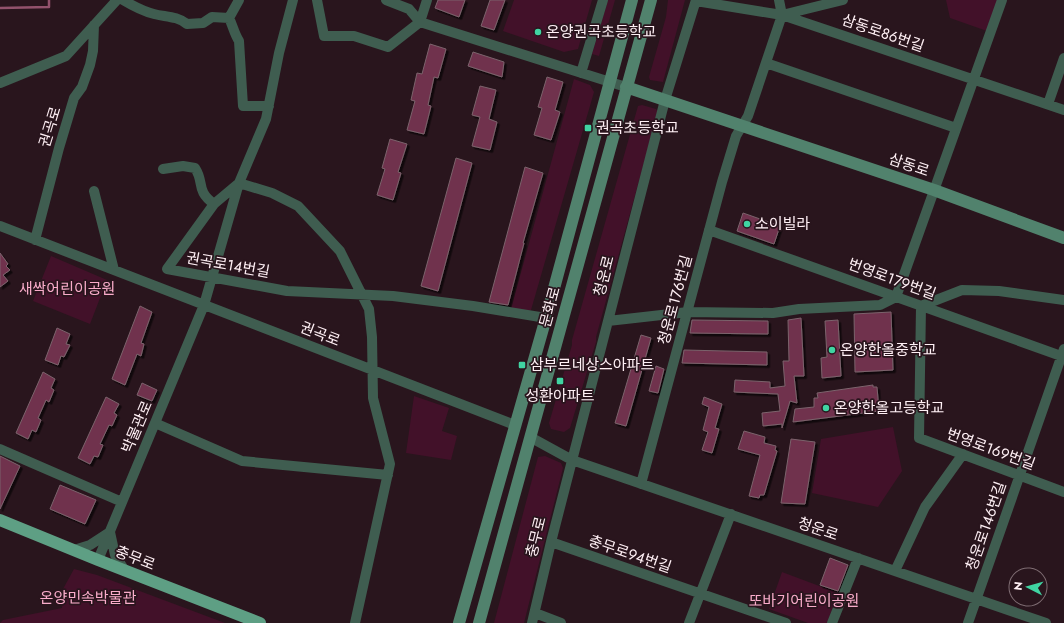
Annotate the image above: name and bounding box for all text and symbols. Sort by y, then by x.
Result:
street label: 삼동로86번길 [839,9,927,57]
place label: 온양권곡초등학교 [546,21,656,43]
marker: 온양권곡초등학교 [533,27,543,37]
street label: 권곡로 [33,104,67,150]
place label: 권곡초등학교 [596,117,679,139]
marker: 권곡초등학교 [583,123,593,133]
street label: 삼동로 [886,148,932,182]
place label: 소이빌라 [755,213,810,235]
marker: 소이빌라 [742,219,752,229]
street label: 권곡로14번길 [184,247,272,283]
street label: 청운로 [588,253,620,299]
street label: 청운로176번길 [652,253,698,347]
street label: 번영로179번길 [845,253,939,305]
park label: 새싹어린이공원 [19,278,115,300]
street label: 문화로 [534,284,566,330]
street label: 권곡로 [297,316,343,352]
place label: 온양한올중학교 [840,339,937,361]
marker: 온양한올중학교 [827,345,837,355]
place label: 삼부르네상스아파트 [530,354,654,376]
marker: 삼부르네상스아파트 [517,360,527,370]
marker: 성환아파트 [555,376,565,386]
place label: 성환아파트 [525,385,595,407]
street label: 박물관로 [116,397,158,457]
place label: 온양한올고등학교 [834,397,944,419]
marker: 온양한올고등학교 [821,403,831,413]
street label: 번영로169번길 [944,423,1038,475]
street label: 청운로146번길 [960,478,1012,574]
street label: 청운로 [795,512,841,546]
street label: 충무로 [520,514,552,560]
street label: 충무로94번길 [586,530,674,578]
street label: 충무로 [112,540,158,576]
north arrow [1008,567,1048,607]
text: N [1010,581,1026,591]
park label: 온양민속박물관 [40,587,136,609]
park label: 또바기어린이공원 [749,590,859,612]

